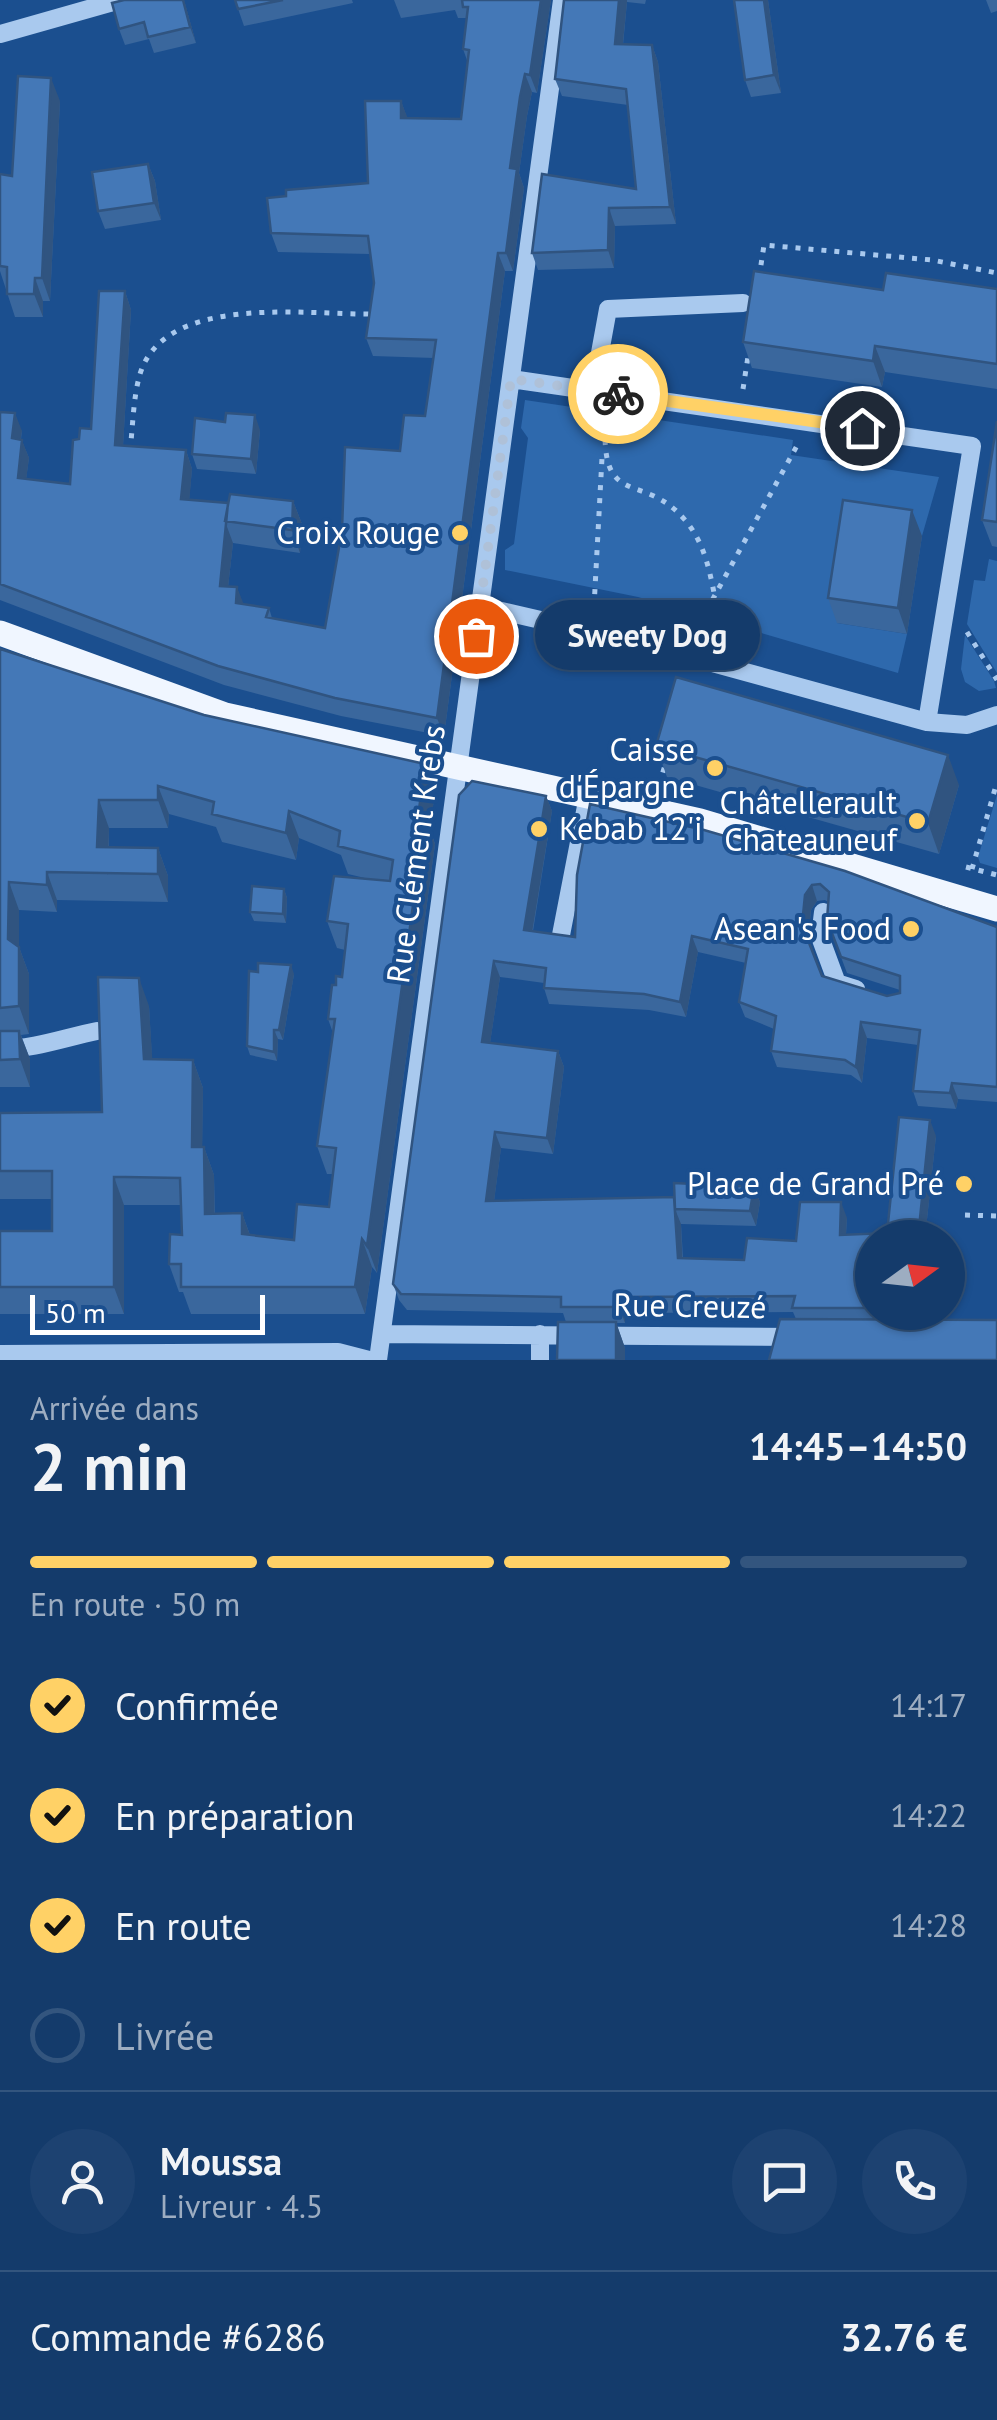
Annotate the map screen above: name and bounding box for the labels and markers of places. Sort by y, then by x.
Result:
pin [820,386,905,471]
place label: Croix Rouge [276,511,440,553]
marker: Croix Rouge [449,522,471,544]
pin [434,594,519,679]
callout: Sweety Dog [536,601,761,671]
place label: Caisse d'Épargne [559,728,695,807]
marker: Caisse d'Épargne [704,757,726,779]
place label: Châtellerault Chateauneuf [719,781,899,860]
place label: Kebab 12'i [559,807,703,849]
marker: Châtellerault Chateauneuf [906,810,928,832]
marker: Kebab 12'i [528,818,550,840]
place label: Asean's Food [714,907,891,949]
marker: Asean's Food [900,918,922,940]
place label: Place de Grand Pré [687,1162,944,1204]
marker: Place de Grand Pré [953,1173,975,1195]

